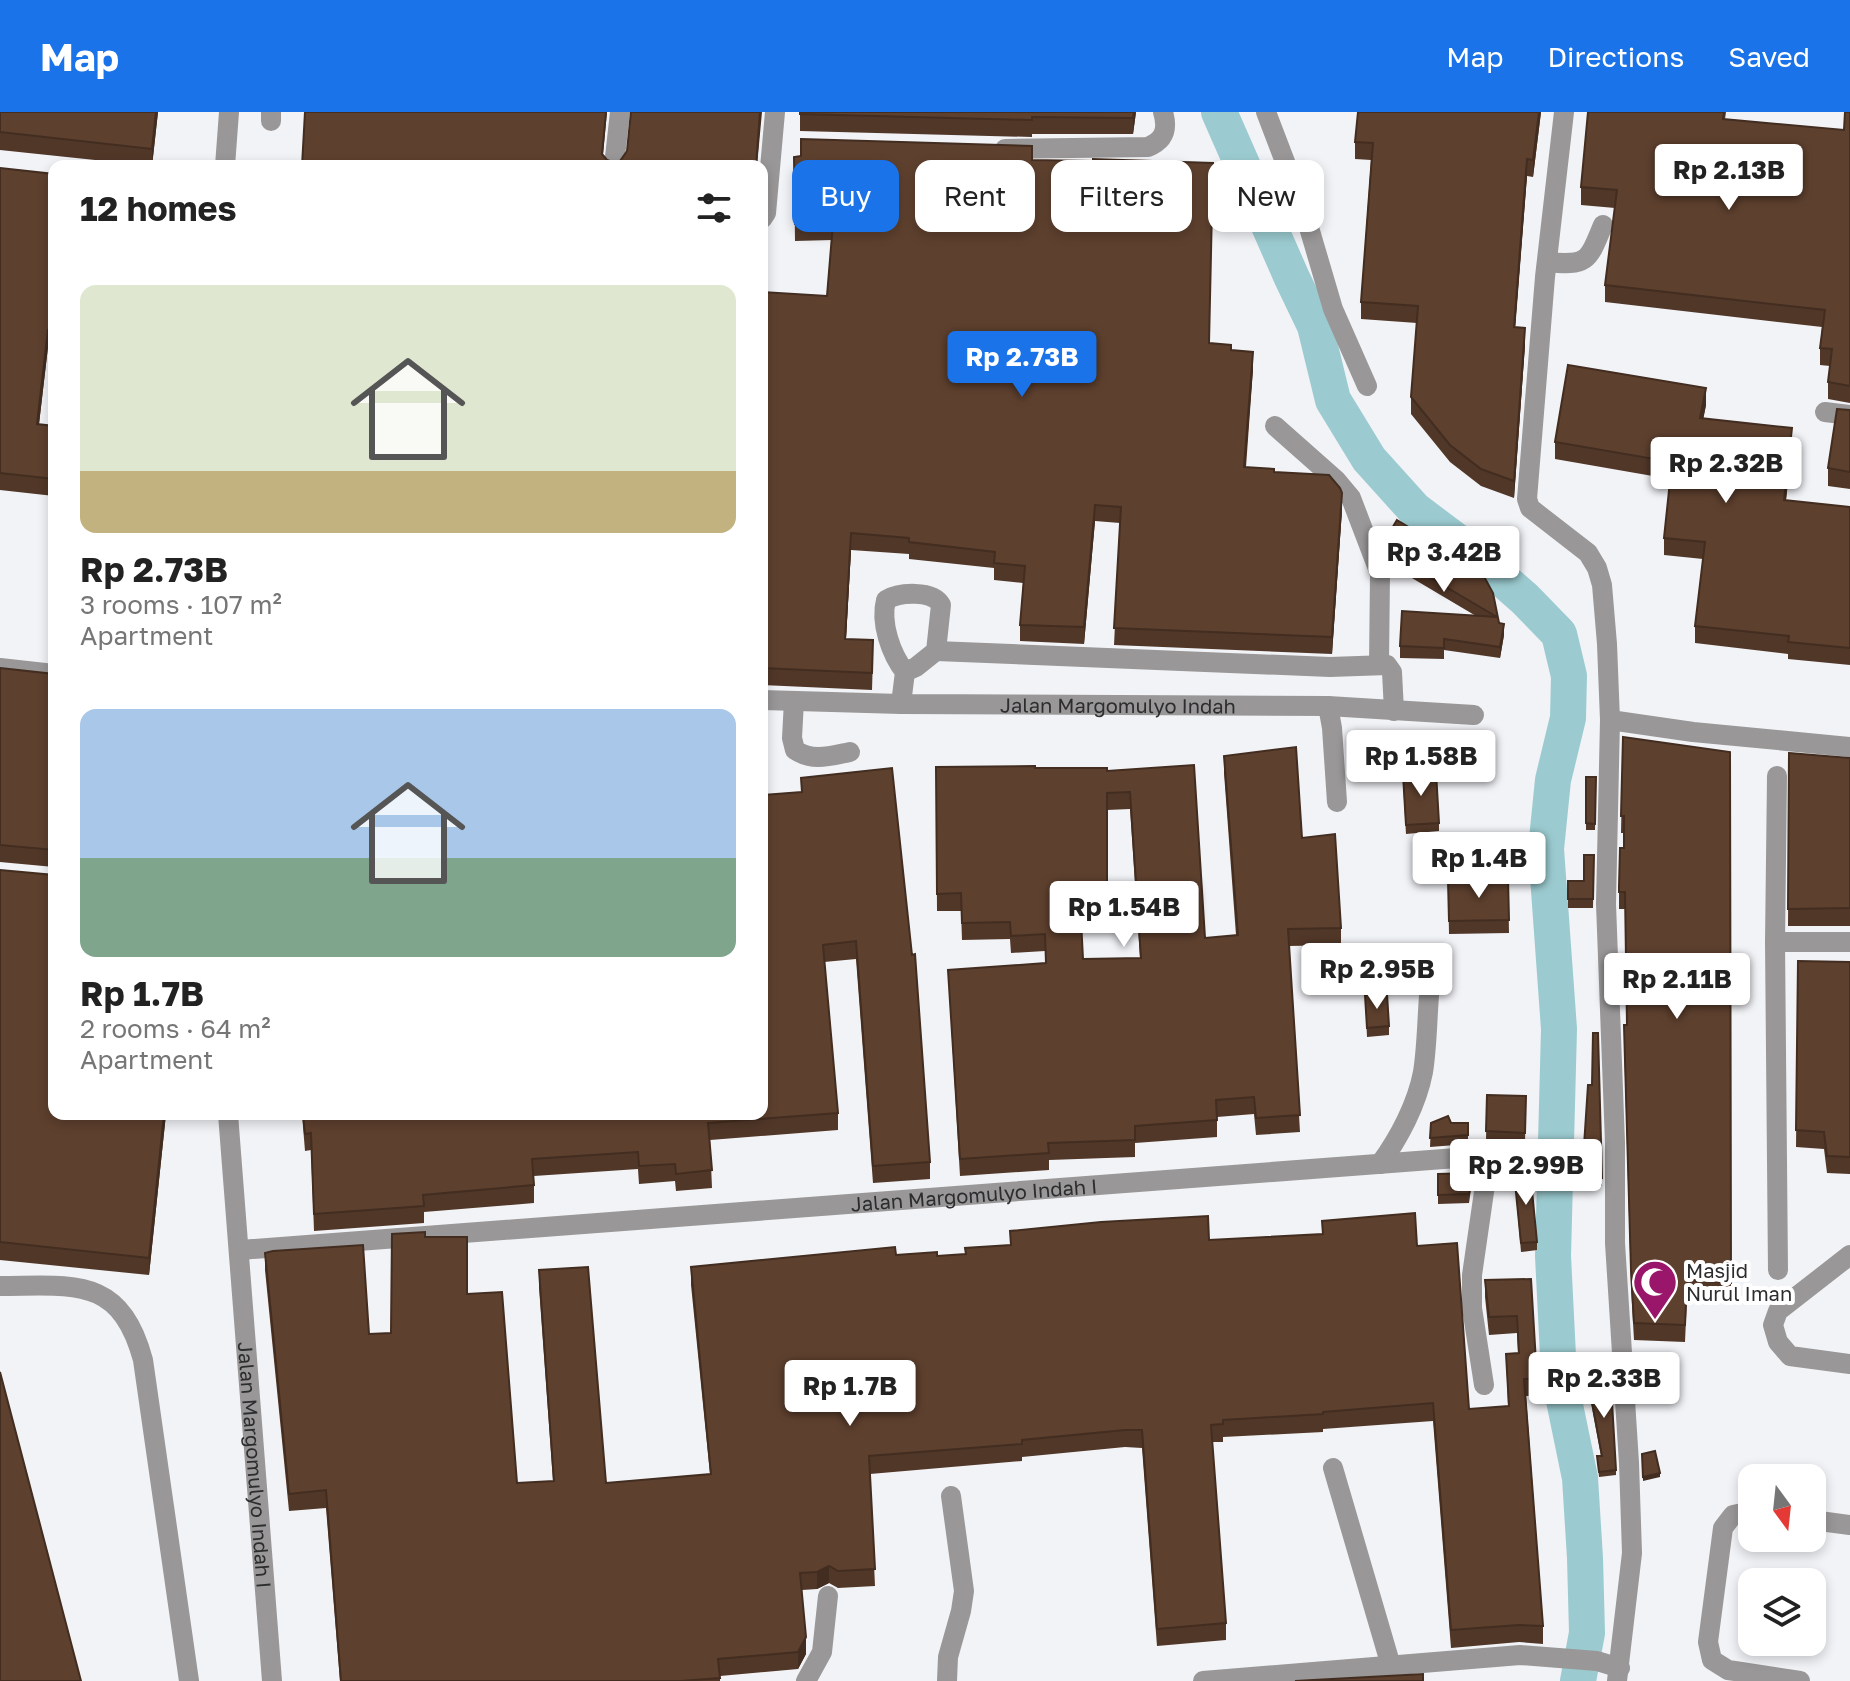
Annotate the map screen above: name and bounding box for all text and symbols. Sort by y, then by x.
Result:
text: Map [40,34,119,79]
text: Map [1446,40,1503,73]
text: Directions [1547,40,1684,73]
text: Saved [1728,40,1810,73]
pin: Rp 2.13B [1646,144,1812,212]
text: Rp 2.13B [1673,154,1785,185]
chip: Buy [792,160,899,232]
chip: Rent [915,160,1035,232]
chip: Filters [1051,160,1192,232]
chip: New [1208,160,1324,232]
icon: filters [692,186,736,230]
text: 12 homes [80,188,237,228]
pin: Rp 2.73B [939,331,1105,399]
icon: home [336,337,480,481]
text: Rp 2.73B [965,341,1079,372]
pin: Rp 2.32B [1643,437,1809,505]
text: Rp 2.32B [1669,447,1783,478]
pin: Rp 3.42B [1361,526,1527,594]
text: Rp 3.42B [1386,536,1502,567]
text: Rp 2.73B [80,549,228,589]
text: 3 rooms · 107 m² [80,589,282,620]
text: Apartment [80,620,213,651]
street label: Jalan Margomulyo Indah [1000,692,1236,718]
pin: Rp 1.58B [1338,730,1504,798]
text: Rp 1.58B [1364,740,1478,771]
icon: home [336,761,480,905]
pin: Rp 1.4B [1405,832,1553,900]
text: Rp 1.4B [1431,842,1527,873]
pin: Rp 1.54B [1041,881,1207,949]
text: Rp 1.54B [1068,891,1180,922]
pin: Rp 2.95B [1294,943,1460,1011]
text: Rp 2.95B [1319,953,1435,984]
pin: Rp 2.11B [1594,953,1760,1021]
text: Rp 2.11B [1622,963,1732,994]
text: Rp 1.7B [80,973,204,1013]
text: 2 rooms · 64 m² [80,1013,271,1044]
text: Apartment [80,1044,213,1075]
pin: Rp 2.99B [1443,1139,1609,1207]
text: Rp 2.99B [1468,1149,1584,1180]
street label: Jalan Margomulyo Indah I [850,1173,1098,1216]
mosque icon: Masjid Nurul Iman [1631,1258,1679,1321]
place label: Masjid Nurul Iman [1686,1258,1792,1305]
street label: Jalan Margomulyo Indah I [234,1341,277,1589]
pin: Rp 2.33B [1521,1352,1687,1420]
pin: Rp 1.7B [776,1360,924,1428]
text: Rp 2.33B [1547,1362,1661,1393]
text: Rp 1.7B [803,1370,897,1401]
north arrow [1738,1464,1826,1552]
map controls [1738,1464,1826,1656]
button: layers [1738,1568,1826,1656]

